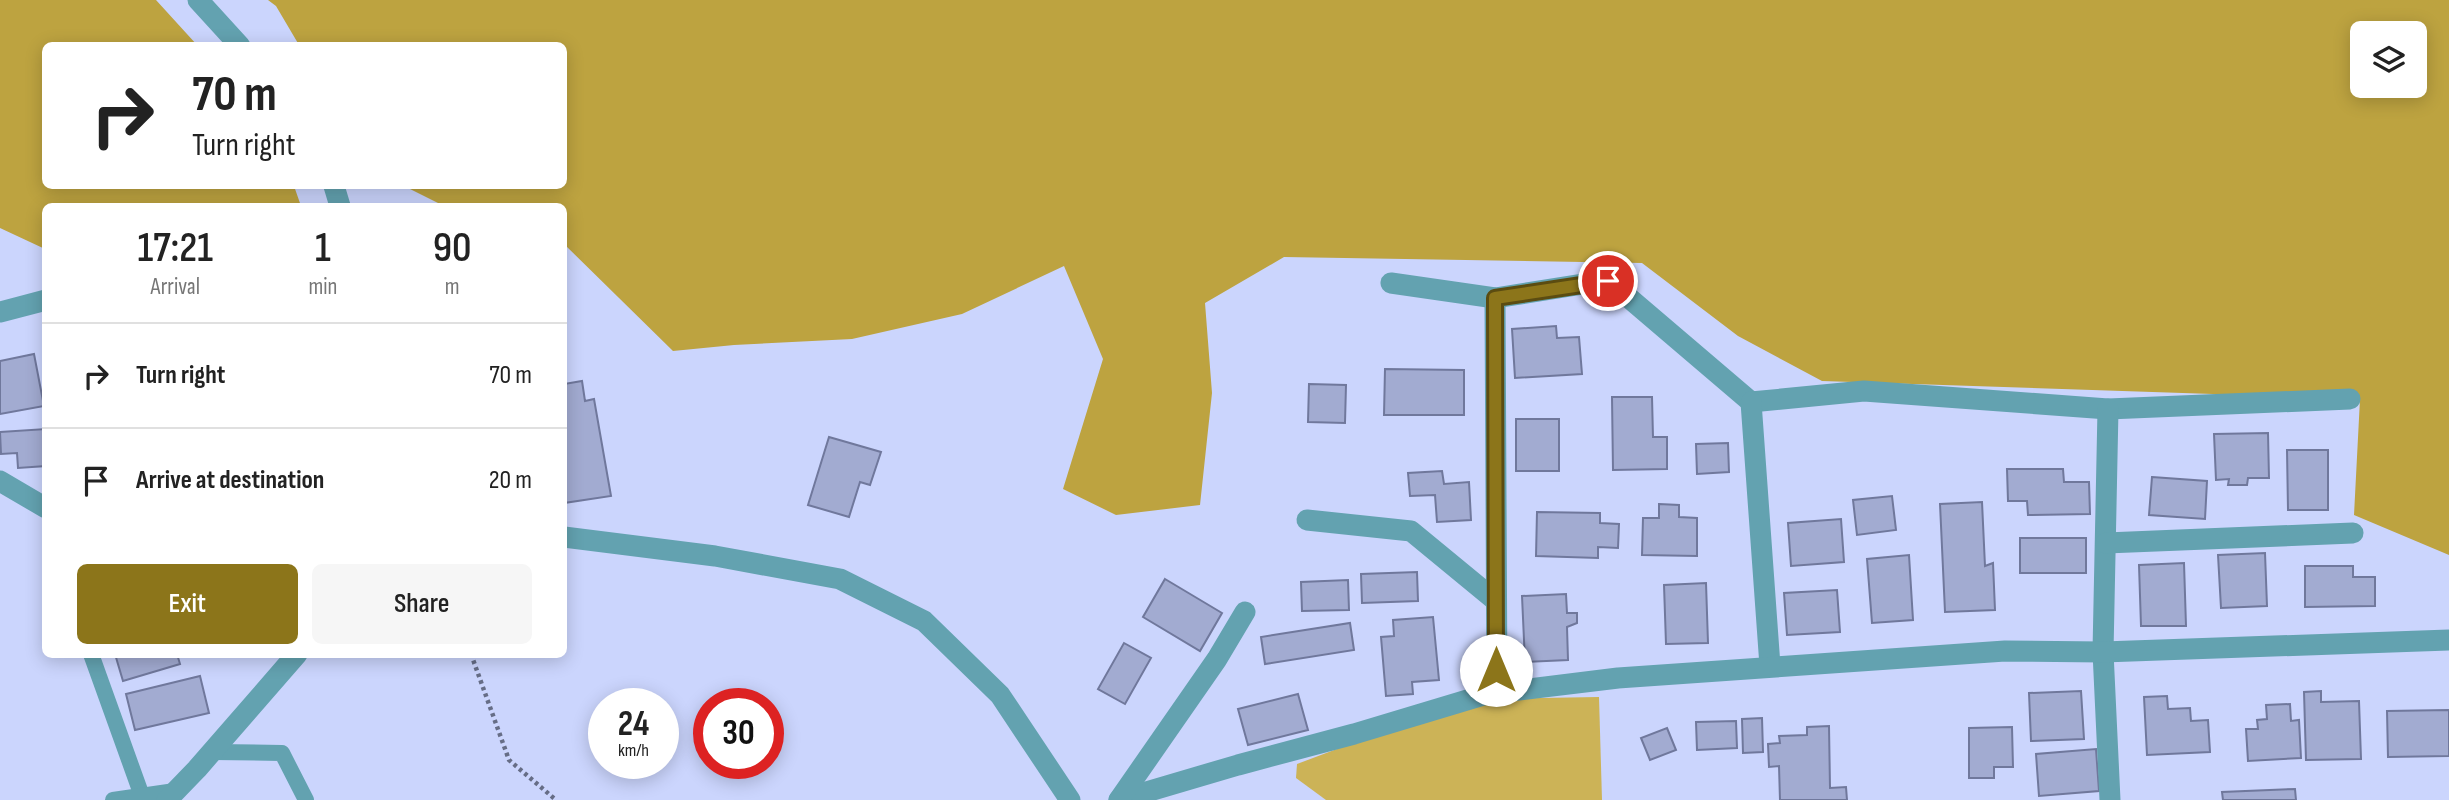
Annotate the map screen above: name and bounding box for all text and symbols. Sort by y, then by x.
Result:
map controls [2350,21,2427,98]
button: layers [2350,21,2427,98]
text: 70 m [192,66,277,125]
icon: right [77,70,168,161]
text: Turn right [192,126,296,165]
text: 17:21 [137,223,213,274]
text: 1 [315,223,331,274]
text: 90 [433,223,472,274]
pin [1578,251,1638,311]
icon: arrive [1589,262,1627,300]
text: Arrival [150,273,200,301]
text: min [308,273,337,301]
text: m [445,273,460,301]
icon: right [77,357,115,395]
text: Turn right [136,360,225,391]
text: 70 m [489,360,532,391]
icon: arrive [77,462,115,500]
text: Arrive at destination [136,465,324,496]
text: 20 m [489,465,532,496]
button: Exit [77,564,298,644]
button: Share [312,564,532,644]
position arrow [1459,633,1533,707]
speed limit sign: 30 [693,688,784,779]
text: 24 [618,703,649,746]
text: km/h [618,740,649,761]

